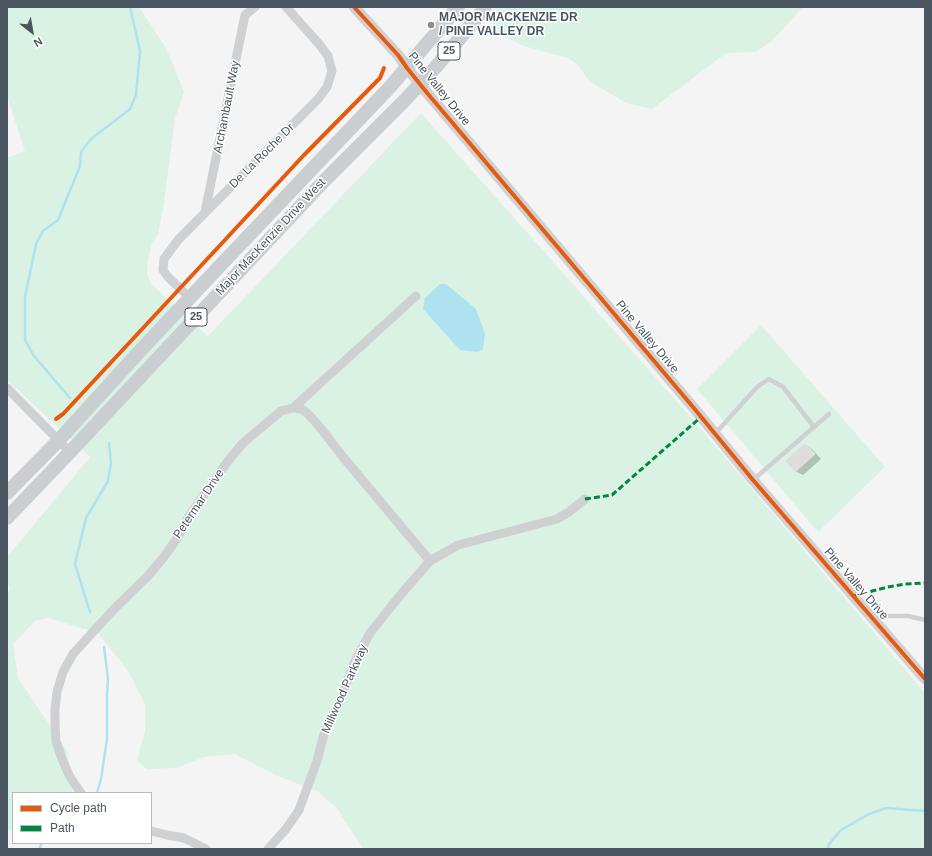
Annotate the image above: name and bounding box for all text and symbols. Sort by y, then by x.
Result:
place label: MAJOR MACKENZIE DR / PINE VALLEY DR [439,11,578,39]
north arrow [12,12,52,52]
marker: MAJOR MACKENZIE DR / PINE VALLEY DR [426,20,436,30]
text: N [32,35,45,49]
road number: 25 [438,42,460,60]
street label: Pine Valley Drive [405,49,473,129]
street label: Archambault Way [211,59,243,155]
street label: De La Roche Dr [226,120,298,192]
street label: Major MacKenzie Drive West [213,176,329,298]
street label: Pine Valley Drive [612,298,682,376]
road number: 25 [185,308,207,326]
street label: Petermar Drive [170,467,228,541]
street label: Pine Valley Drive [821,545,891,623]
street label: Millwood Parkway [319,642,371,736]
legend [12,792,152,844]
text: Cycle path [50,801,107,815]
text: Path [50,821,75,835]

